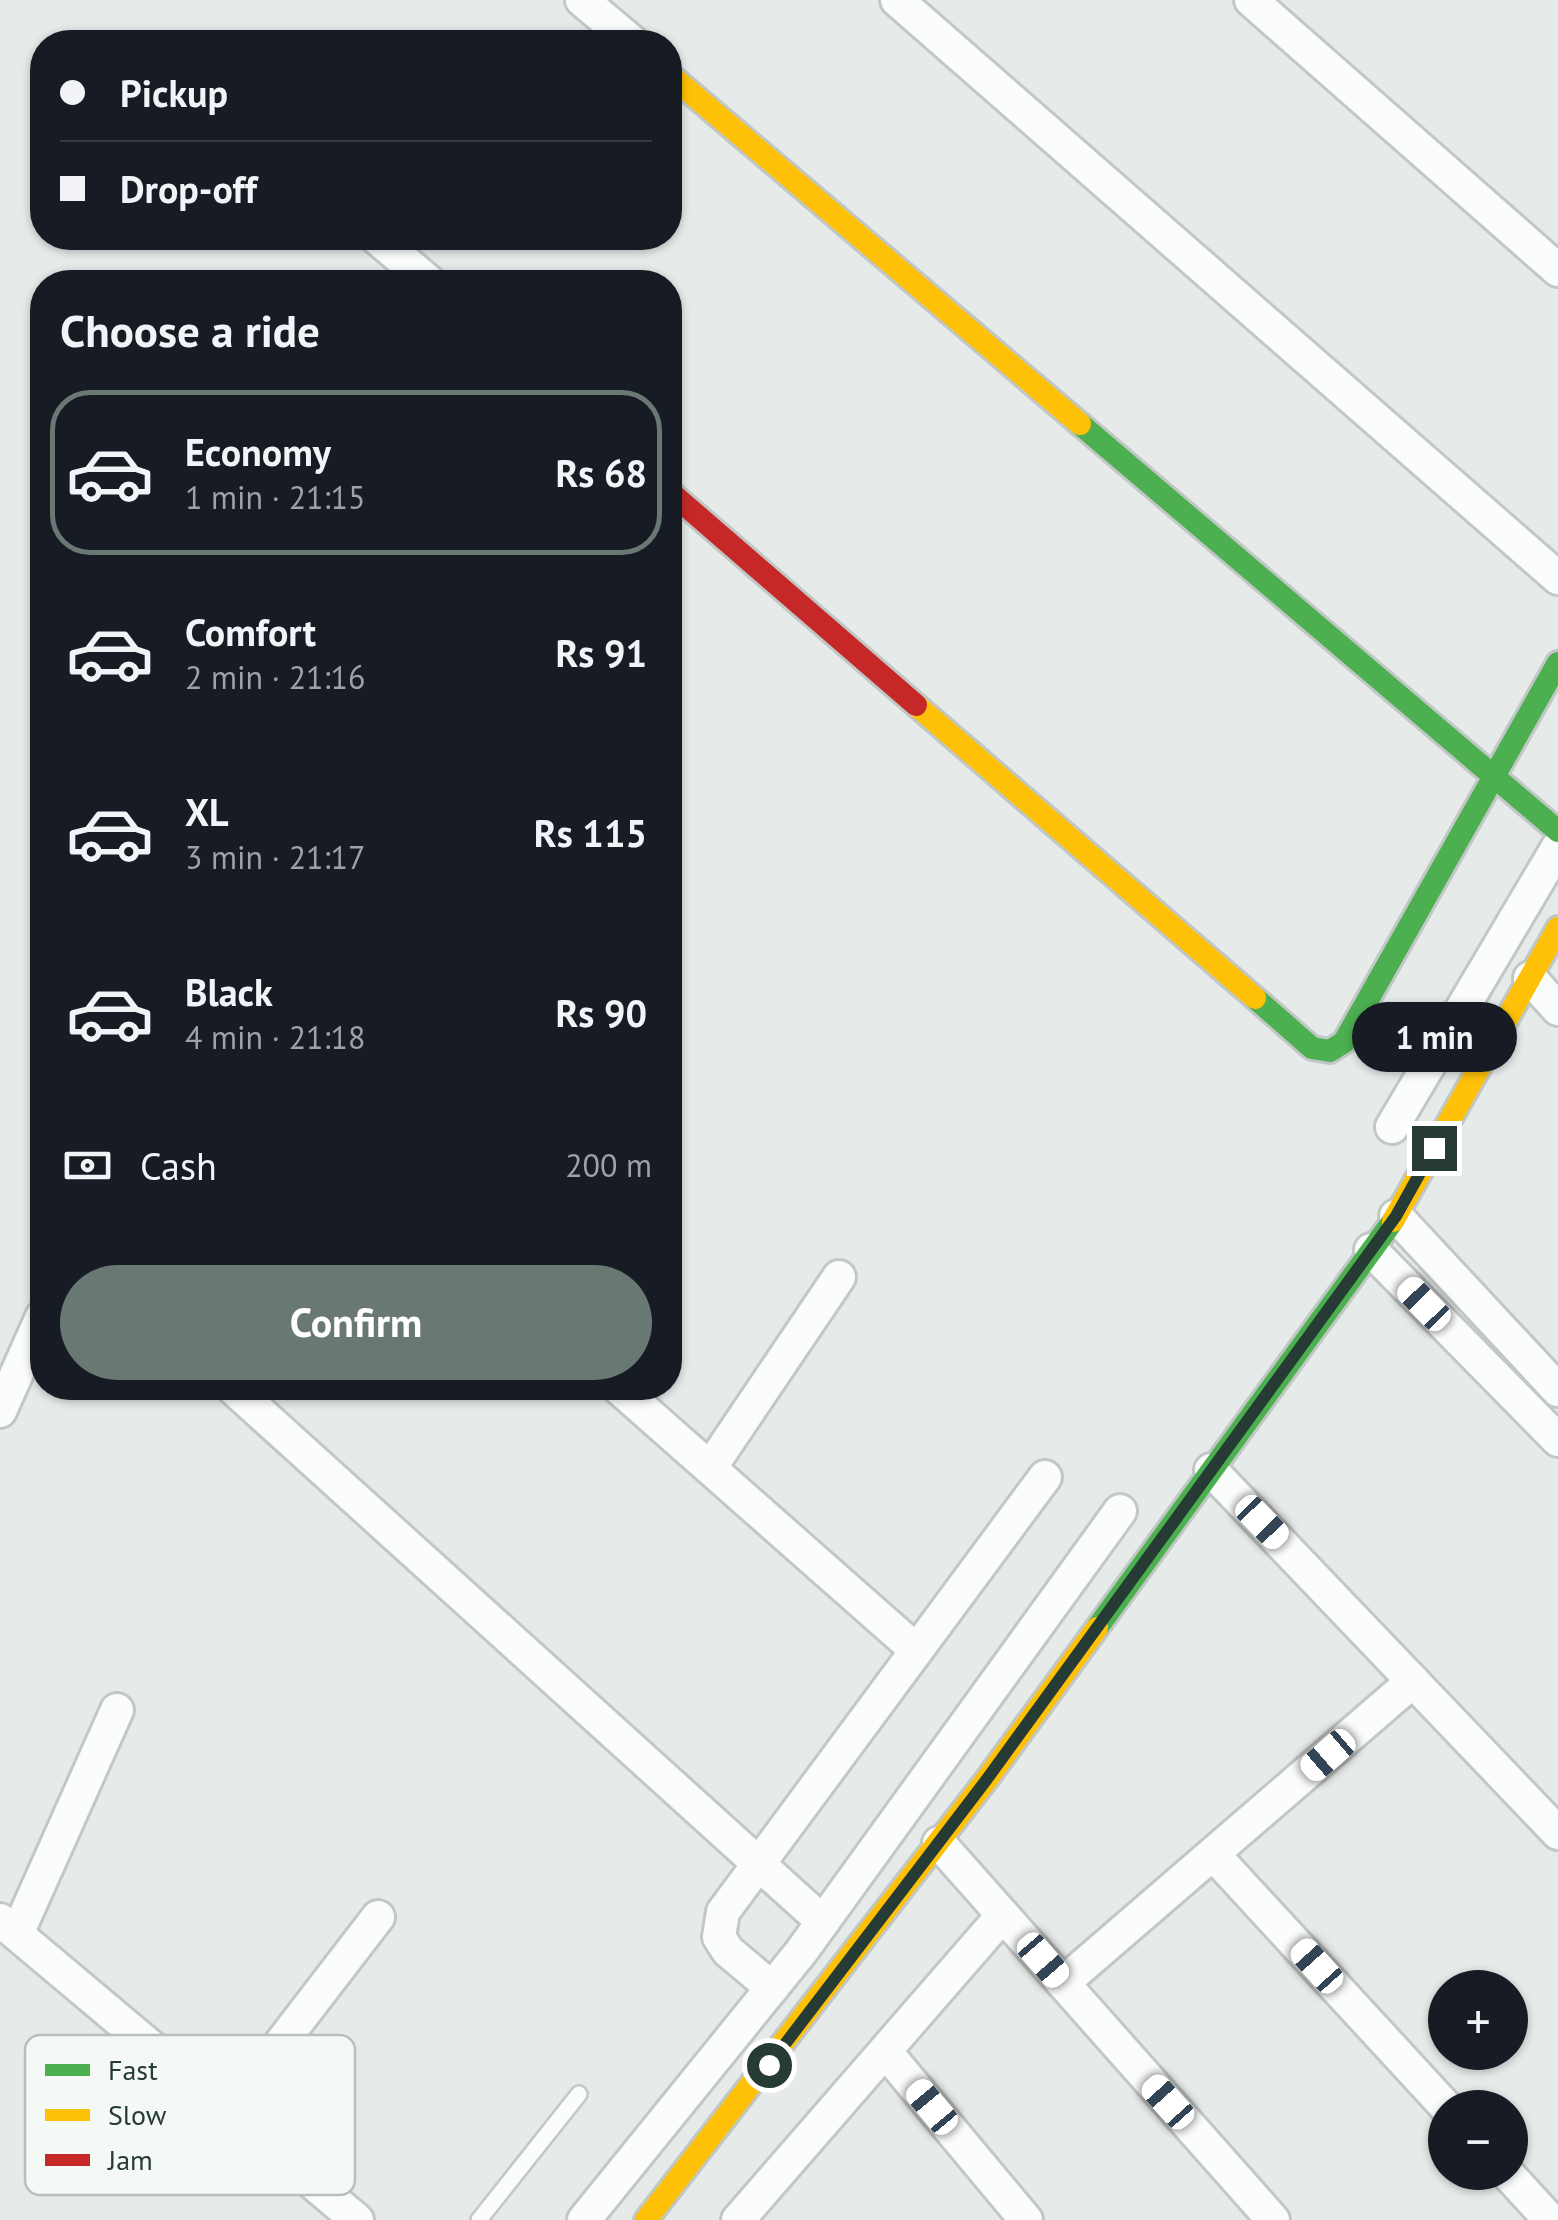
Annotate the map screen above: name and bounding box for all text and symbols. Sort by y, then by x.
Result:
text: Pickup [120,68,228,117]
text: Drop-off [120,164,257,213]
text: Choose a ride [60,301,320,359]
text: Economy [185,427,331,476]
icon: car [65,428,155,518]
text: Rs 68 [555,448,647,497]
text: 1 min · 21:15 [185,476,365,518]
text: Comfort [185,607,316,656]
icon: car [65,608,155,698]
text: Rs 91 [555,628,647,677]
text: 2 min · 21:16 [185,656,365,698]
text: XL [185,787,229,836]
icon: car [65,788,155,878]
text: Rs 115 [534,808,647,857]
text: 3 min · 21:17 [185,836,365,878]
text: Black [185,967,273,1016]
icon: car [65,968,155,1058]
text: Rs 90 [555,988,647,1037]
callout: 1 min [1352,1003,1516,1073]
text: 4 min · 21:18 [185,1016,365,1058]
text: 1 min [1395,1016,1474,1058]
route end [1412,1126,1457,1171]
icon: cash [60,1138,115,1193]
text: Cash [140,1141,217,1190]
text: 200 m [565,1144,652,1186]
button: Confirm [60,1265,652,1380]
car [1392,1272,1456,1336]
car [1230,1490,1294,1554]
car [1296,1724,1360,1786]
car [1012,1928,1074,1992]
car [1286,1934,1348,1998]
map controls [1428,1970,1528,2190]
button: + [1428,1970,1528,2070]
legend [25,2035,355,2195]
route start [747,2043,792,2088]
text: Fast [108,2051,158,2088]
car [1137,2070,1199,2134]
car [901,2074,963,2140]
button: − [1428,2090,1528,2190]
text: Slow [108,2096,167,2133]
text: Jam [107,2141,153,2178]

